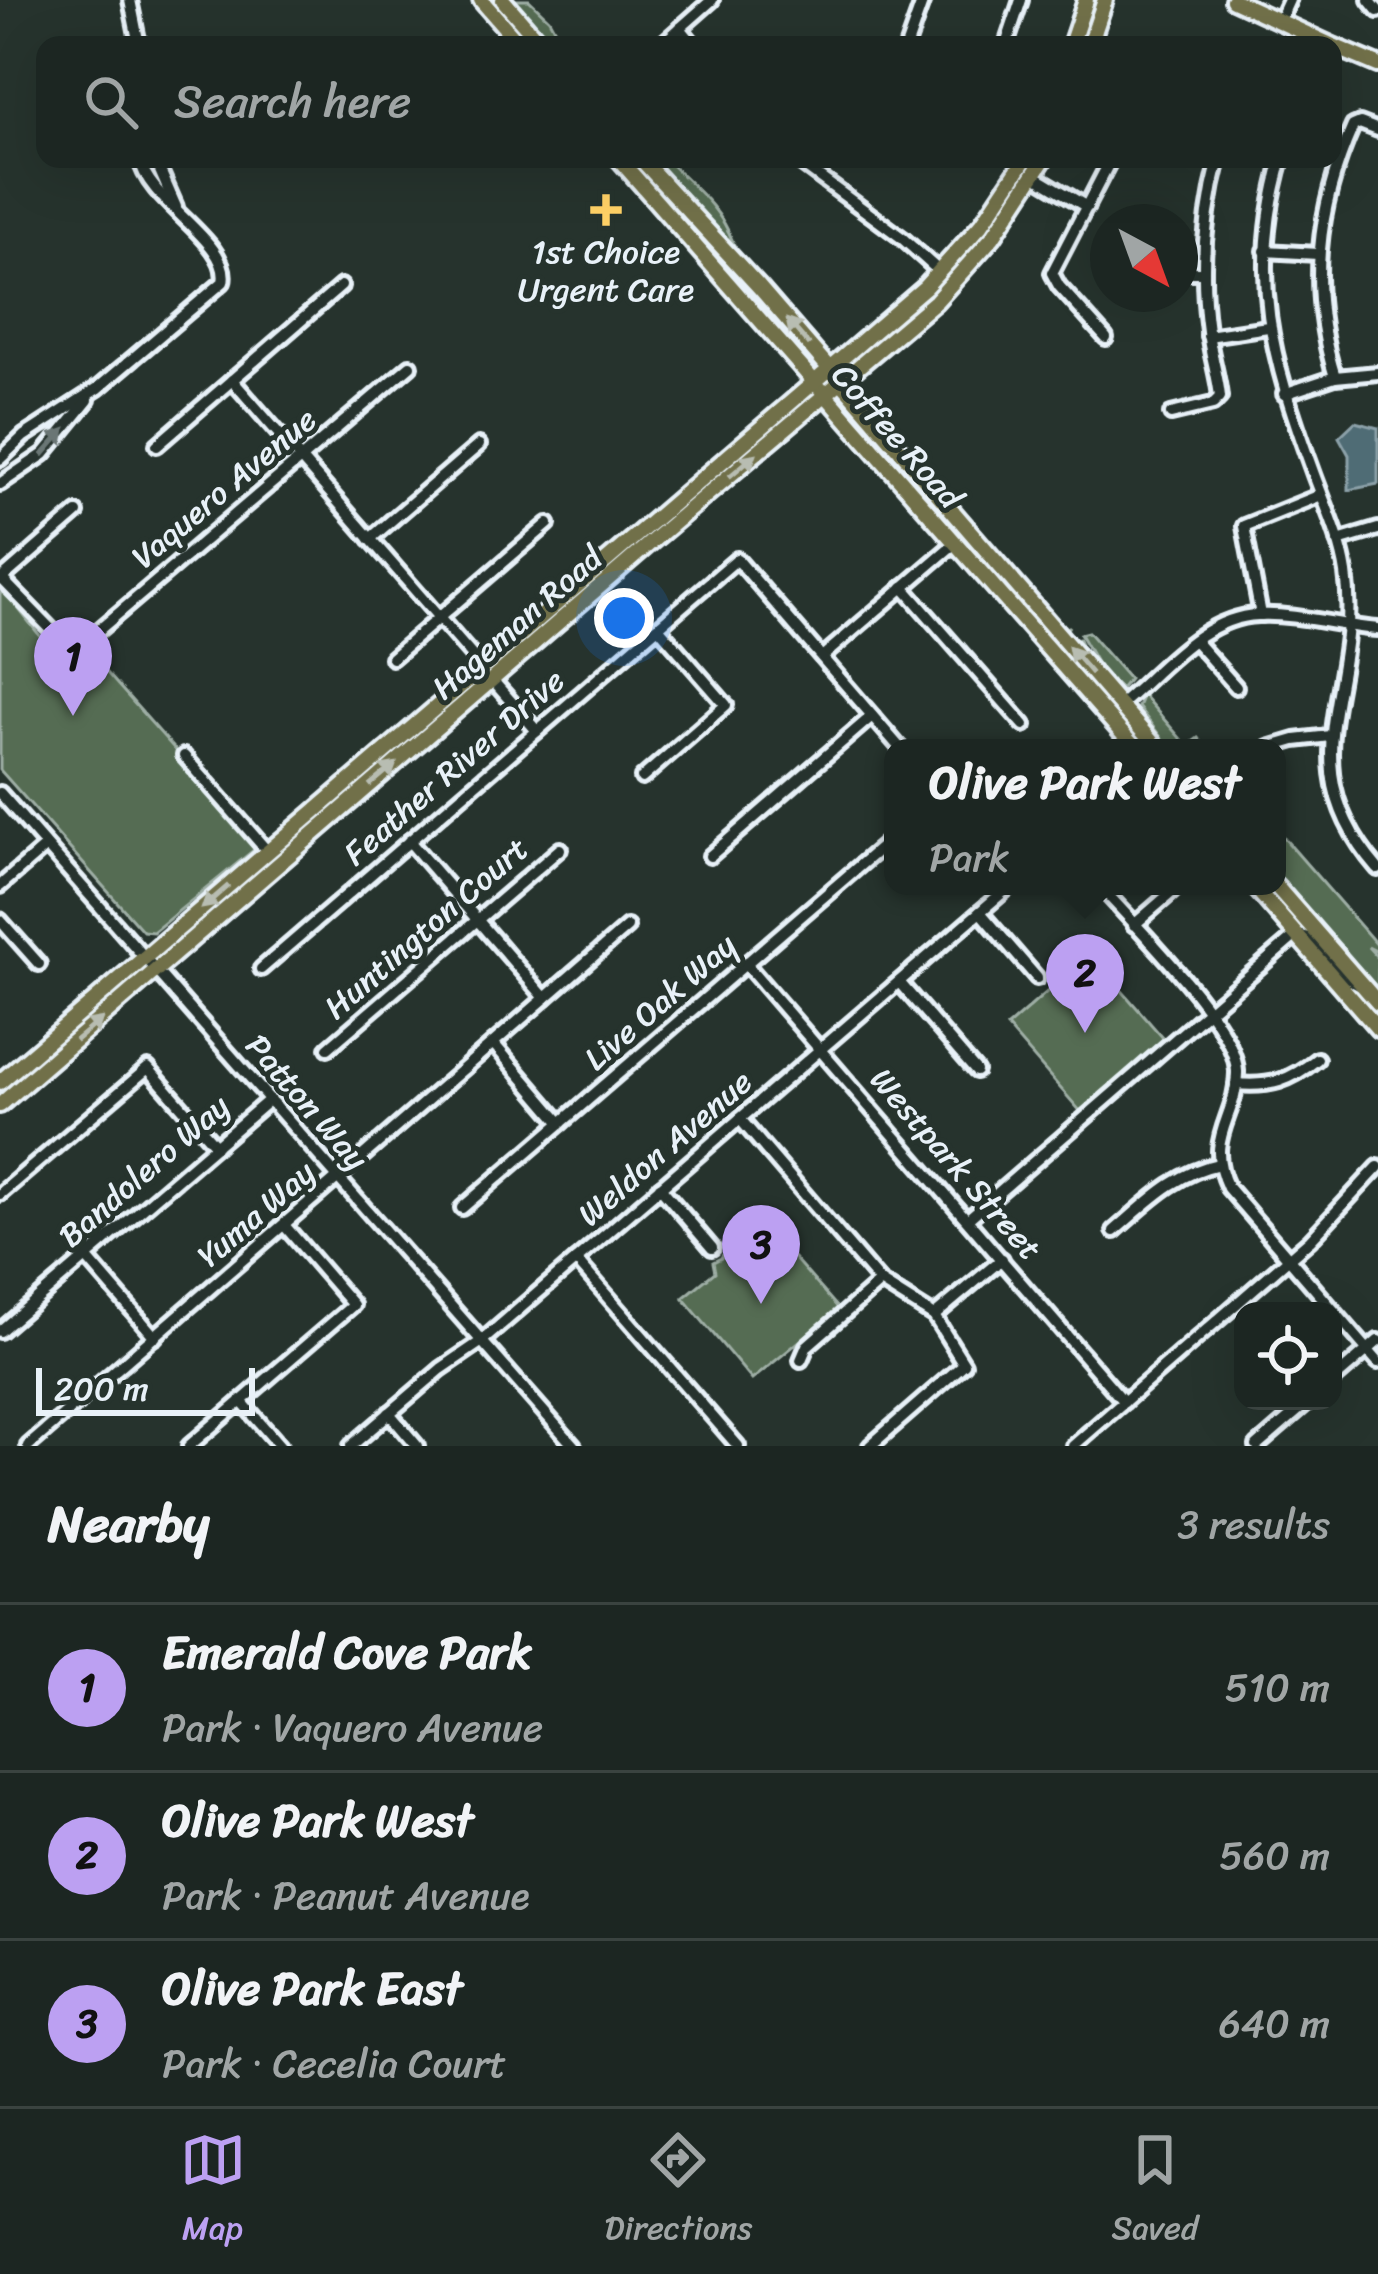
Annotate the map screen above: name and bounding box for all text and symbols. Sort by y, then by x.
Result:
search box [36,36,1342,168]
text: Search here [174,62,411,142]
icon: search [78,69,144,135]
marker: 1st Choice Urgent Care [590,194,622,226]
north arrow [1090,204,1198,312]
place label: 1st Choice Urgent Care [518,223,694,319]
one-way arrow [785,318,812,347]
street label: Coffee Road [816,350,979,524]
street label: Vaquero Avenue [118,392,330,584]
one-way arrow [40,427,67,456]
one-way arrow [728,452,758,478]
street label: Hageman Road [418,530,618,715]
your location [594,588,654,648]
pin: 1 [34,617,112,716]
one-way arrow [1067,645,1094,675]
street label: Feather River Drive [330,653,579,881]
popup [884,739,1286,895]
text: Olive Park West [929,743,1241,823]
one-way arrow [368,761,398,787]
street label: Huntington Court [310,822,542,1034]
text: Park [929,823,1009,892]
one-way arrow [200,883,230,910]
street label: Live Oak Way [570,918,750,1086]
pin: 2 [1046,934,1124,1033]
one-way arrow [74,1017,104,1043]
street label: Patton Way [230,1020,384,1185]
street label: Westpark Street [855,1054,1057,1274]
street label: Weldon Avenue [564,1055,766,1241]
street label: Bandolero Way [45,1079,244,1263]
street label: Yuma Way [183,1145,329,1283]
pin: 3 [722,1205,800,1304]
map controls [1234,1302,1342,1410]
button: locate [1234,1302,1342,1410]
text: 200 m [54,1360,149,1418]
scale bar [36,1362,255,1415]
text: Nearby [48,1479,209,1569]
text: 3 results [1177,1490,1330,1559]
text: Emerald Cove Park [162,1613,531,1693]
text: 1 [79,1653,95,1722]
text: 510 m [1225,1653,1330,1722]
text: Park · Vaquero Avenue [162,1693,543,1762]
text: Olive Park West [162,1781,473,1861]
text: 2 [76,1821,98,1890]
text: 560 m [1219,1821,1330,1890]
text: Park · Peanut Avenue [162,1861,530,1930]
text: Olive Park East [162,1949,463,2029]
text: 3 [76,1989,98,2058]
text: 640 m [1219,1989,1330,2058]
text: Park · Cecelia Court [162,2029,506,2098]
tab: Map [180,2127,246,2257]
tab: Directions [605,2127,752,2257]
tab: Saved [1111,2127,1198,2257]

